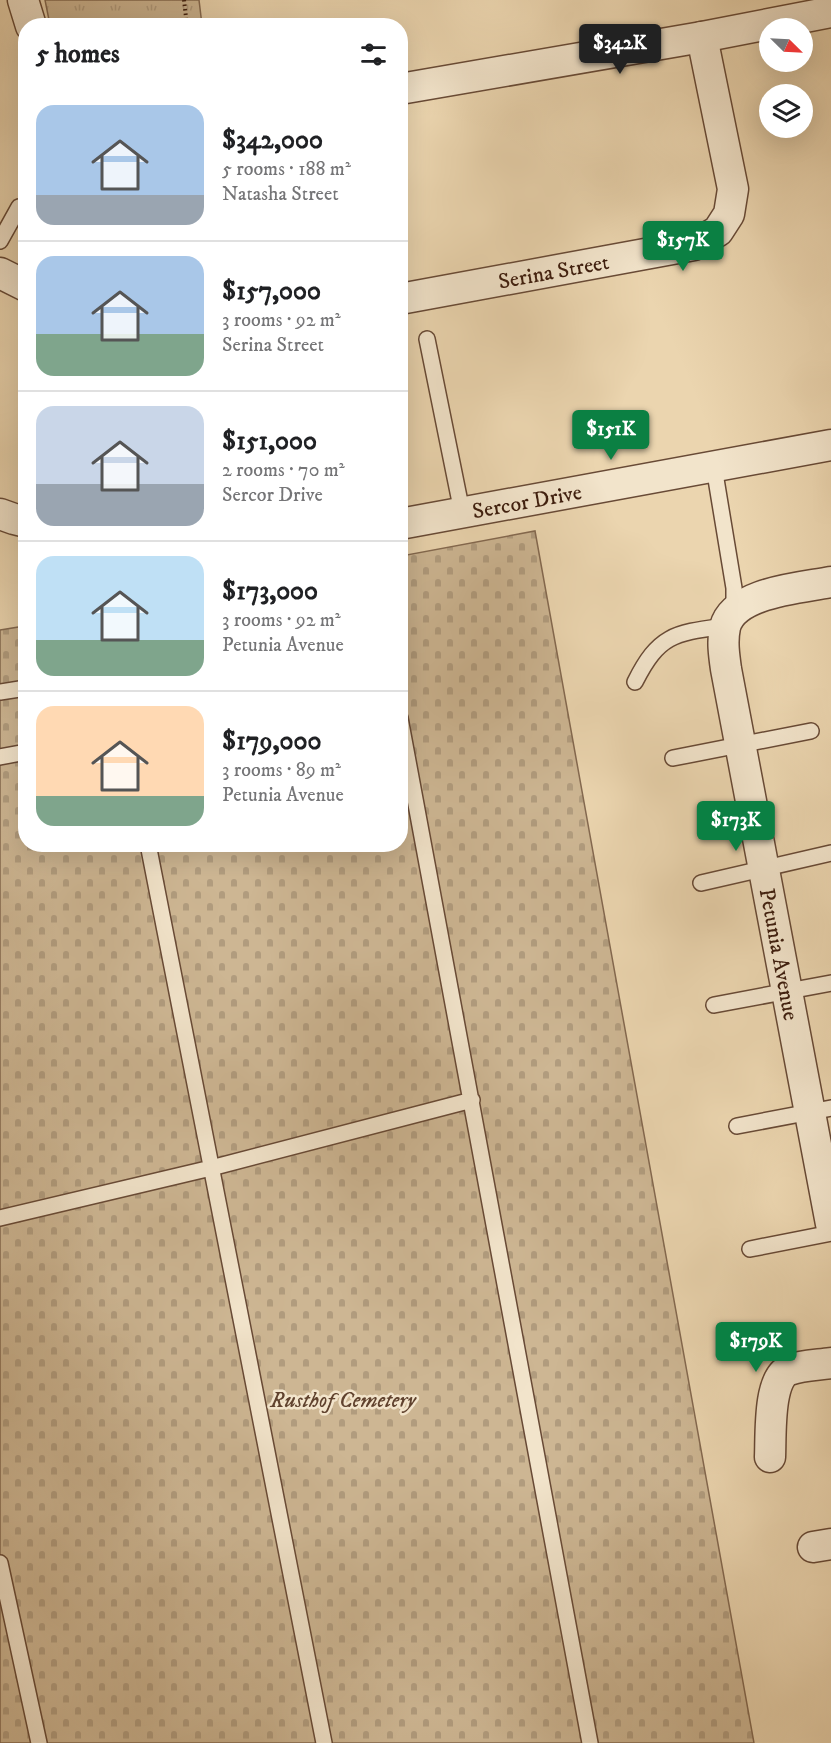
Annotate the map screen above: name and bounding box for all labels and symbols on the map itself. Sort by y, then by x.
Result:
north arrow [759,18,813,72]
pin: $342K [578,24,662,75]
pin: $157K [641,221,725,272]
street label: Serina Street [496,249,611,296]
pin: $151K [569,410,653,461]
street label: Sercor Drive [470,479,584,525]
pin: $173K [694,801,778,852]
street label: Petunia Avenue [753,886,804,1023]
pin: $179K [714,1322,798,1373]
park label: Rusthof Cemetery [269,1387,417,1414]

